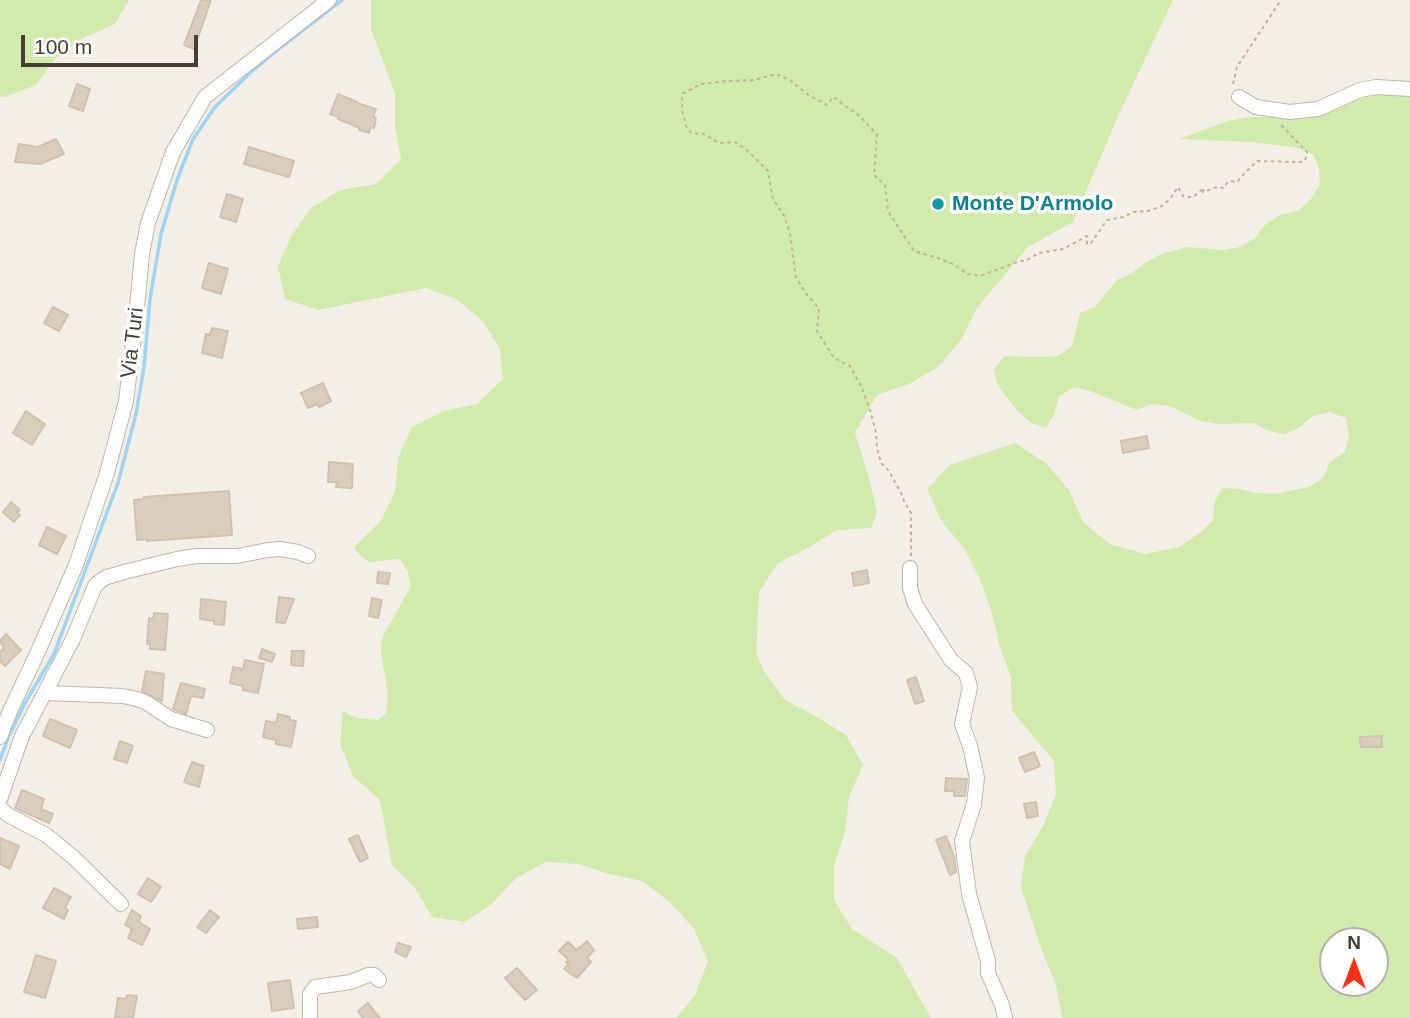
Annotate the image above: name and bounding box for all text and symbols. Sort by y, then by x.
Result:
scale bar [24,21,201,65]
text: 100 m [34,35,92,58]
place label: Monte D'Armolo [952,191,1113,217]
marker: Monte D'Armolo [930,196,946,212]
street label: Via Turi [116,306,150,380]
north arrow [1319,927,1389,997]
text: N [1347,932,1361,953]

